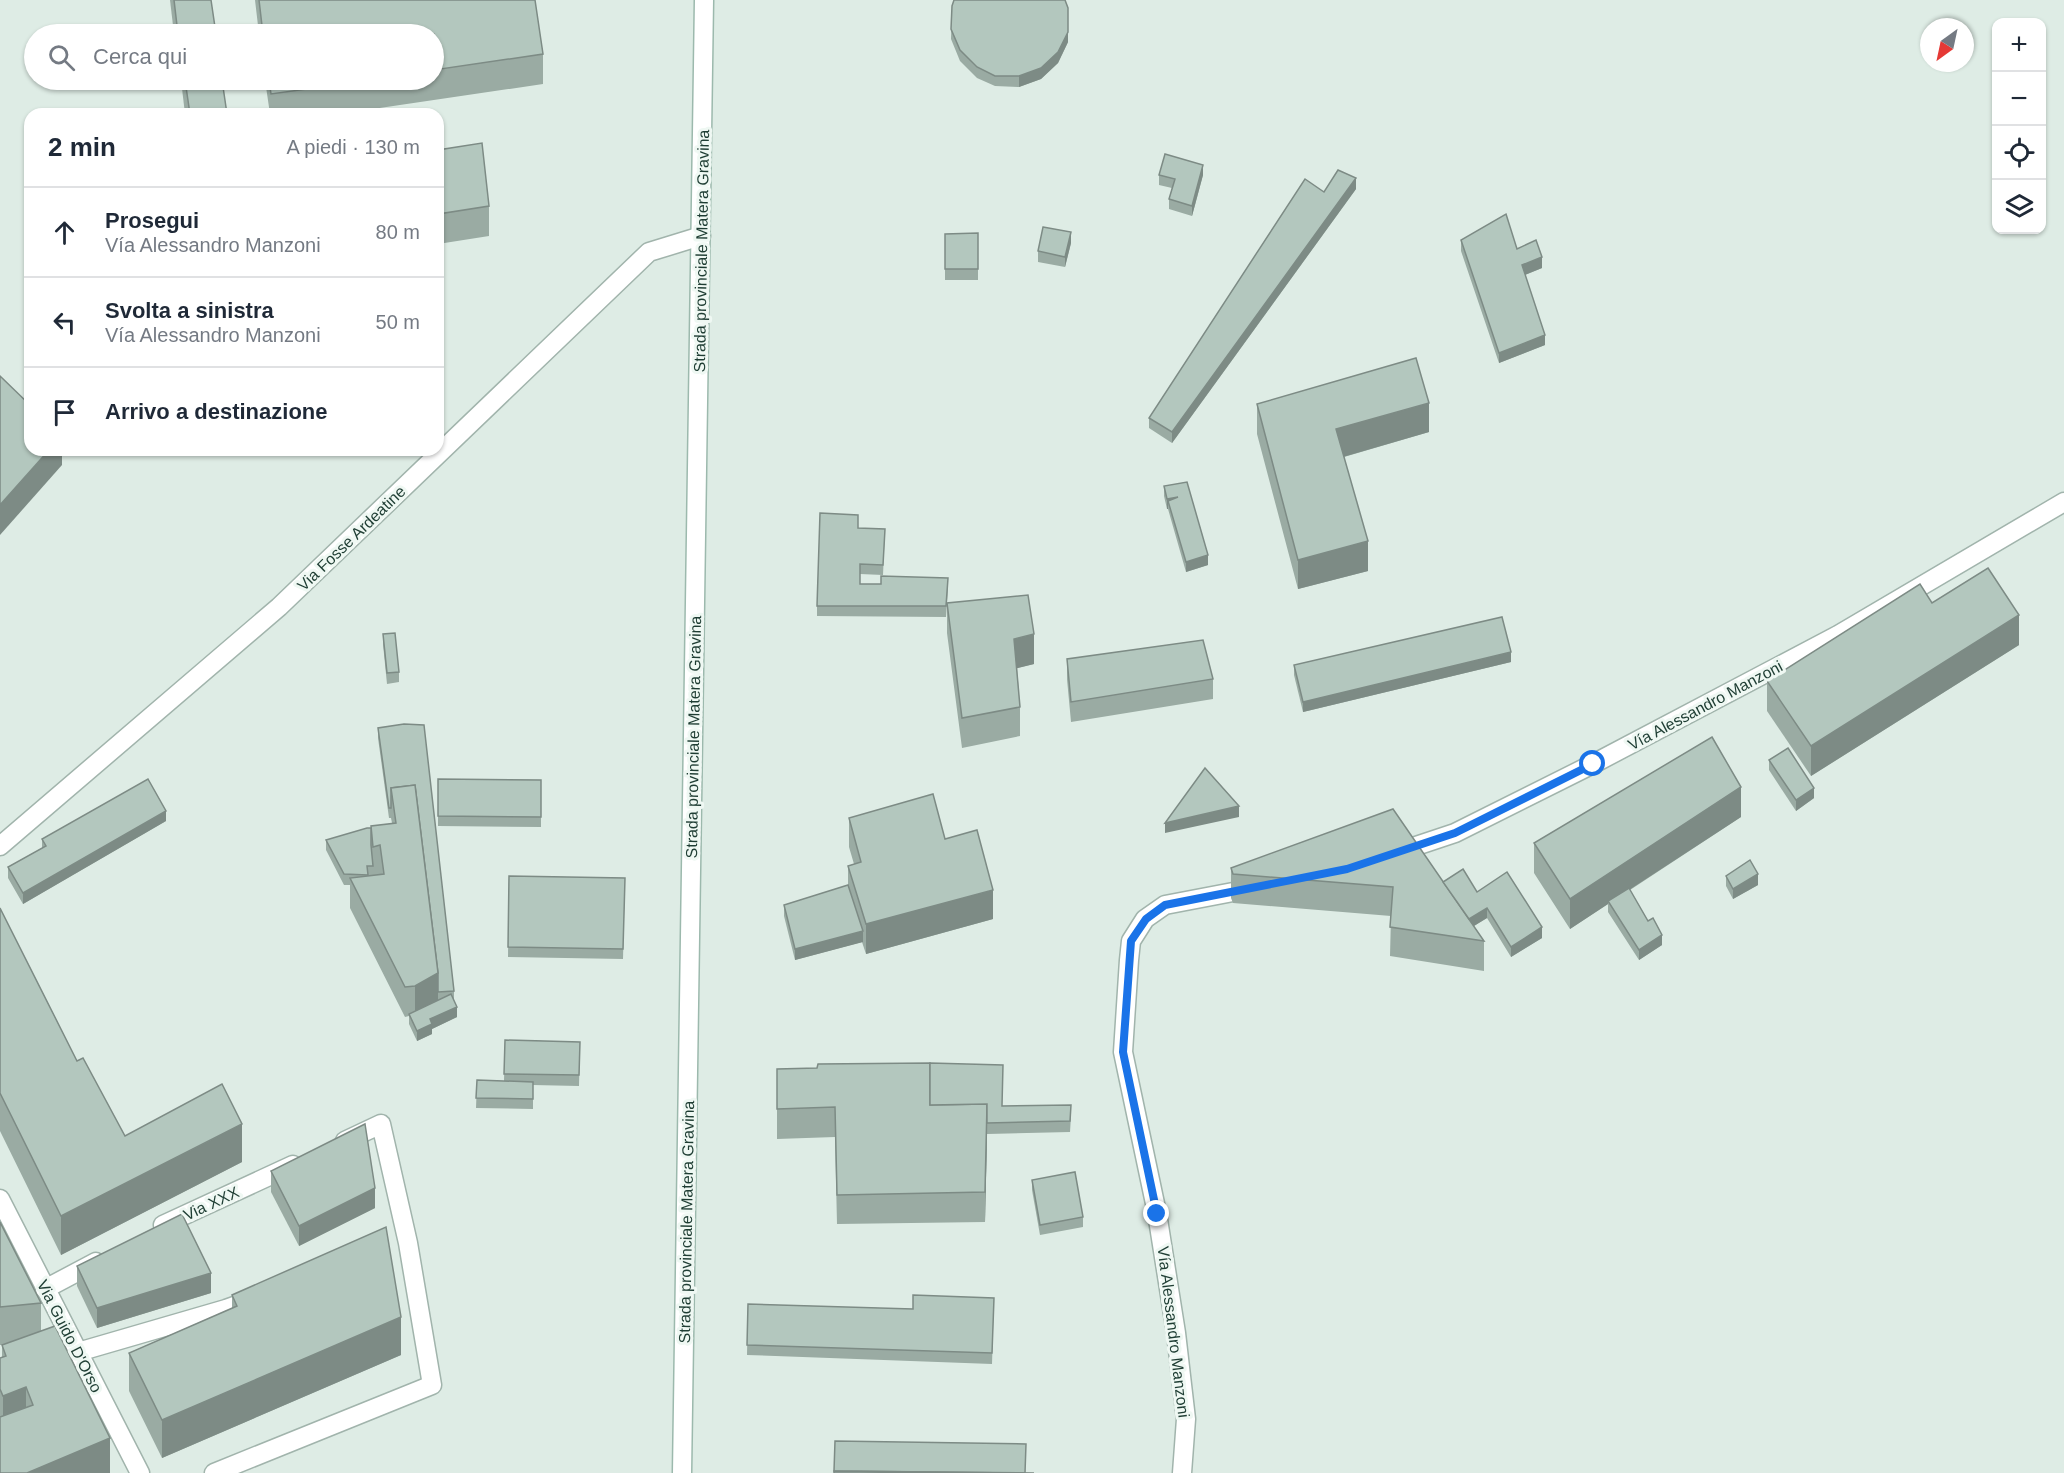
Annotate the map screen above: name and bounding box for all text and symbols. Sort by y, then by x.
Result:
north arrow [1920,18,1974,72]
map controls [1992,18,2046,234]
button: + [1992,18,2046,72]
search box [24,24,444,90]
icon: search [45,41,78,74]
text: Cerca qui [93,44,187,69]
button: − [1992,72,2046,126]
button: locate [1992,126,2046,180]
street label: Strada provinciale Matera Gravina [691,129,712,373]
text: 2 min [48,132,116,162]
text: A piedi · 130 m [287,136,420,158]
button: layers [1992,180,2046,234]
text: Prosegui [105,208,199,233]
icon: ahead [48,216,81,249]
text: 80 m [376,221,420,243]
text: Vía Alessandro Manzoni [105,234,321,256]
text: Svolta a sinistra [105,298,274,323]
icon: left [48,306,81,339]
text: 50 m [376,311,420,333]
text: Vía Alessandro Manzoni [105,324,321,346]
icon: arrive [48,396,81,429]
text: Arrivo a destinazione [105,399,328,424]
street label: Via Fosse Ardeatine [294,483,409,594]
street label: Strada provinciale Matera Gravina [683,615,704,859]
street label: Vía Alessandro Manzoni [1625,657,1785,753]
route start [1579,750,1605,776]
street label: Strada provinciale Matera Gravina [676,1100,697,1344]
street label: Via XXX [181,1183,242,1224]
route end [1143,1200,1169,1226]
street label: Vía Alessandro Manzoni [1155,1245,1192,1419]
street label: Via Guido D'Orso [34,1277,105,1395]

